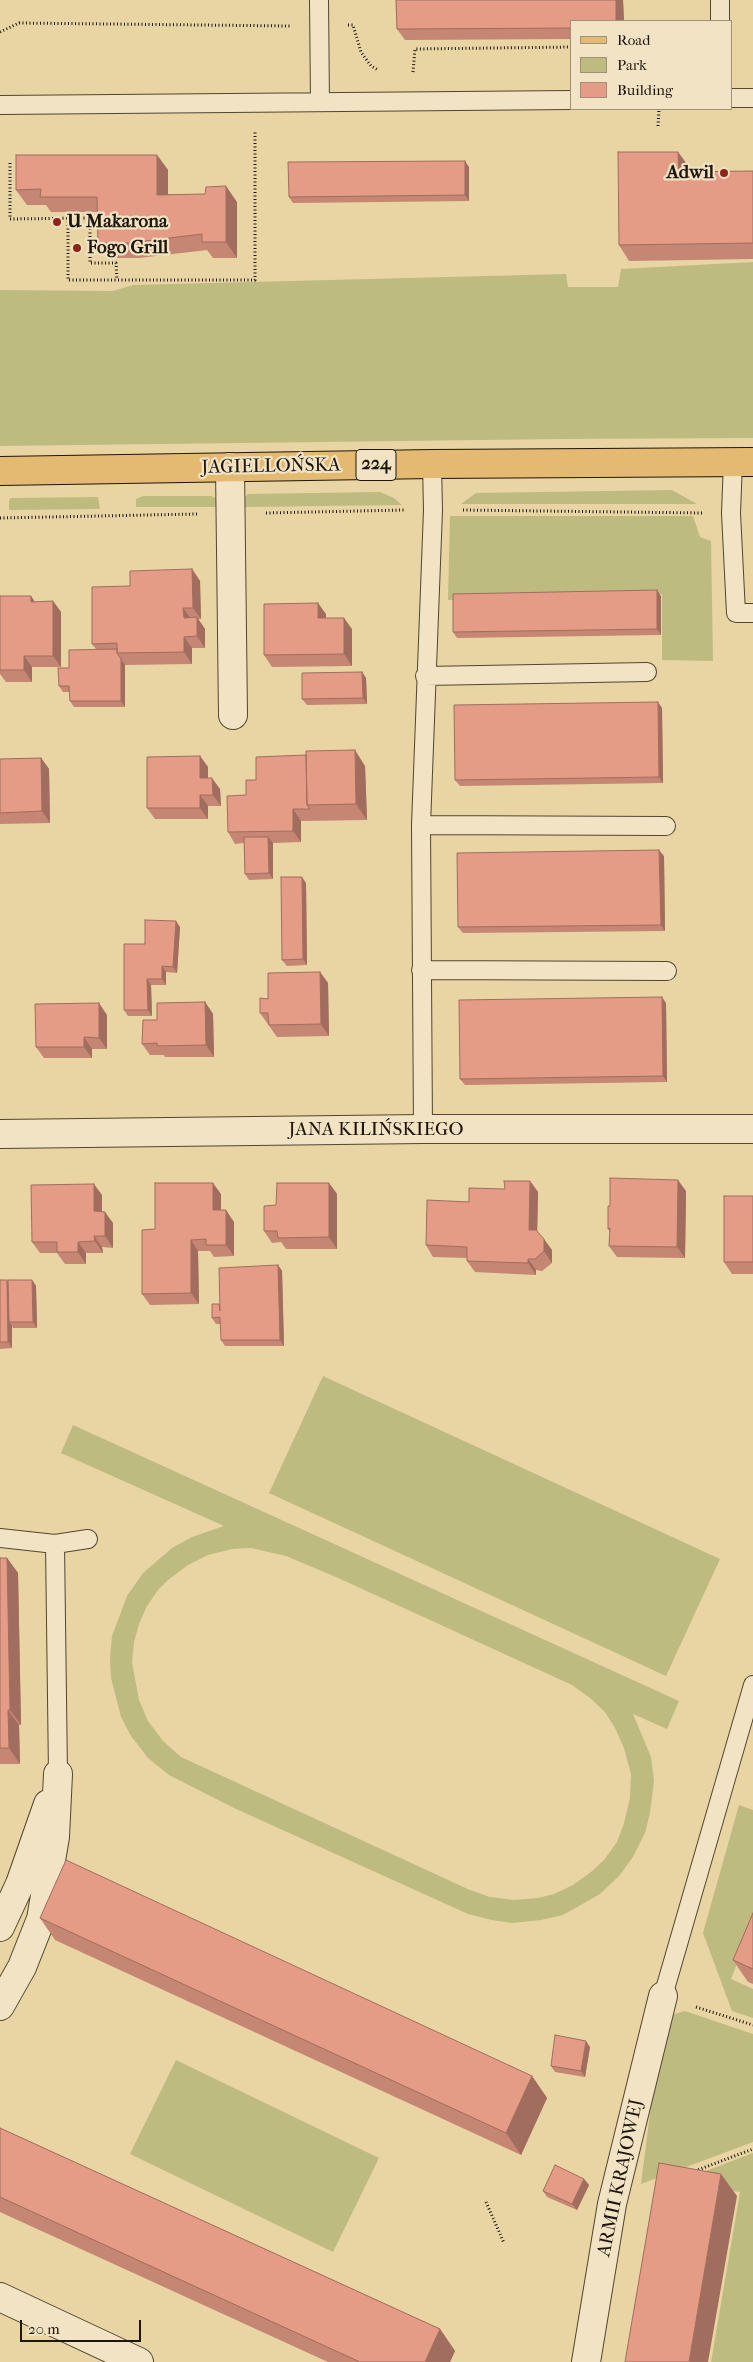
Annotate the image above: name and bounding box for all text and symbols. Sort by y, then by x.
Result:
legend [570,20,733,110]
text: Road [617,31,650,49]
text: Park [617,56,647,74]
text: Building [617,81,673,99]
place label: Adwil [666,162,714,184]
marker: Adwil [718,167,730,179]
place label: U Makarona [67,211,168,233]
marker: U Makarona [51,216,63,228]
place label: Fogo Grill [87,237,168,259]
marker: Fogo Grill [71,242,83,254]
road number: 224 [356,450,396,480]
street label: JAGIELLOŃSKA [201,454,341,480]
street label: JANA KILIŃSKIEGO [288,1119,464,1141]
street label: ARMII KRAJOWEJ [593,2097,649,2259]
scale bar [22,2310,144,2342]
text: 20 m [28,2320,60,2338]

